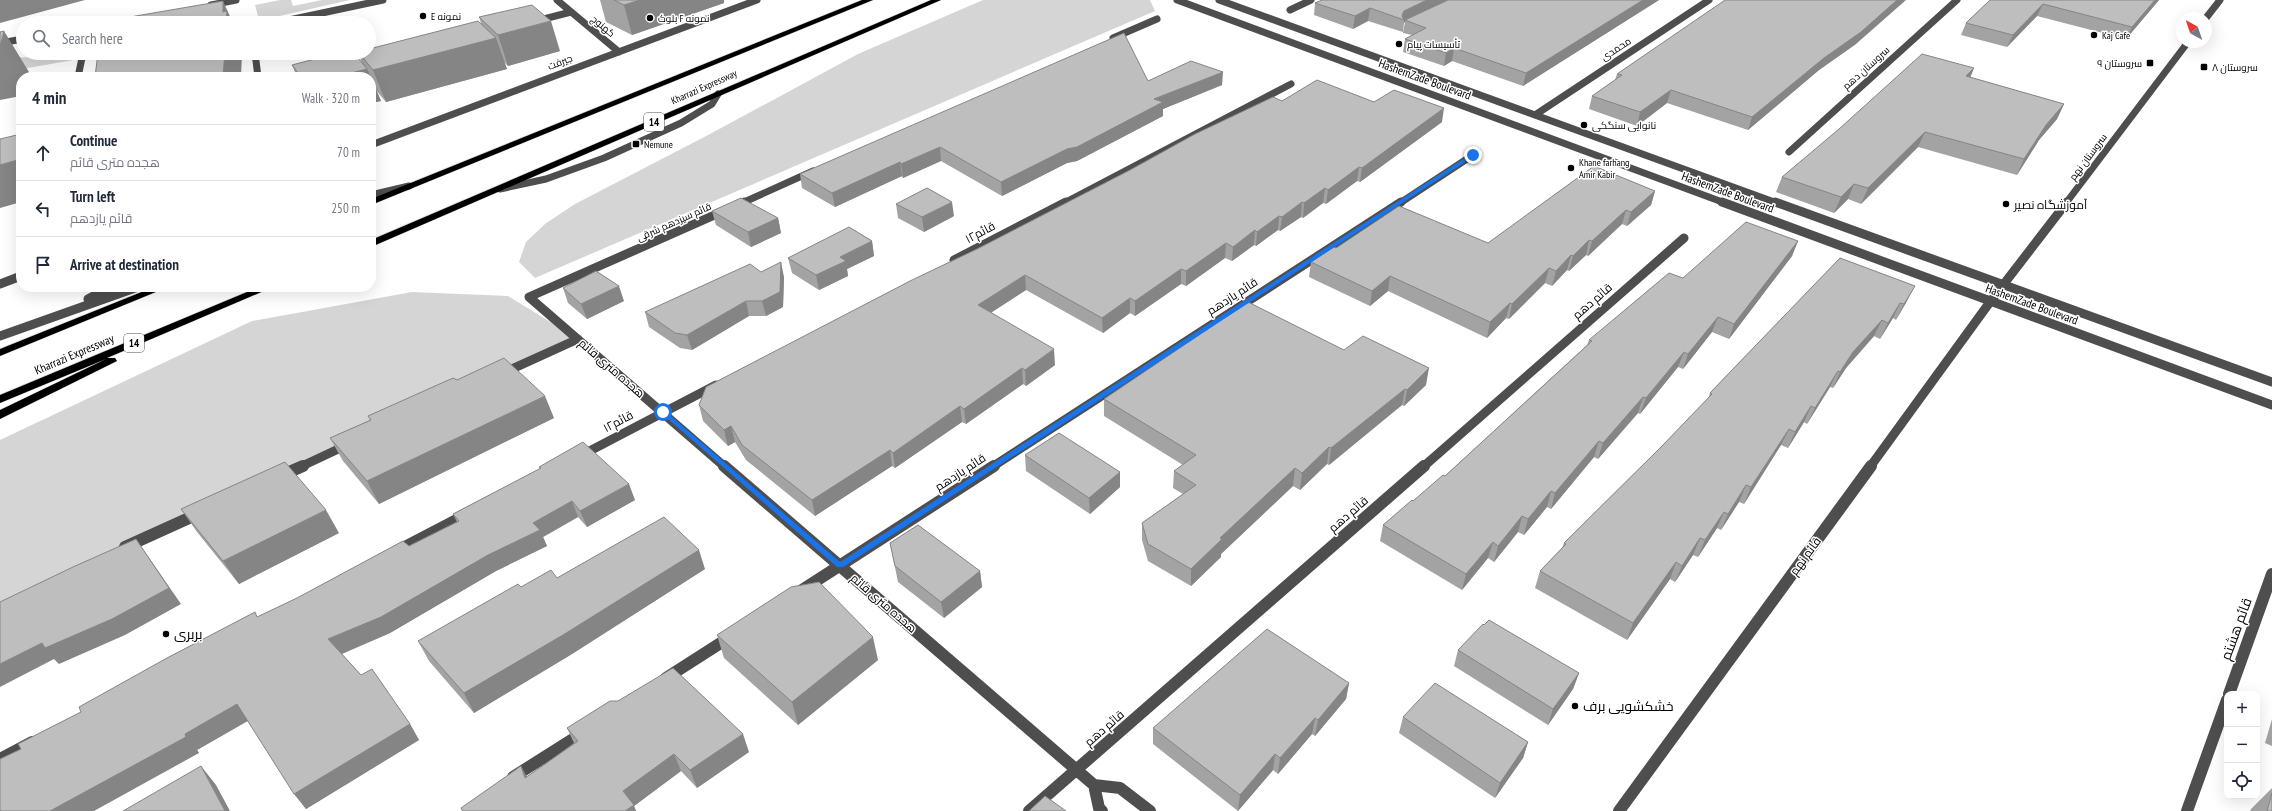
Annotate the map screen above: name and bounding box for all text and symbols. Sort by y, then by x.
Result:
place label: E نمونه [431,10,461,23]
marker: E نمونه [418,11,428,21]
street label: كهنوج [588,12,618,40]
place label: بلوک F نمونه [658,12,709,25]
north arrow [2176,12,2212,48]
marker: بلوک F نمونه [645,13,655,23]
search box [16,16,376,60]
icon: search [30,27,52,49]
text: Search here [62,29,123,48]
place label: Kaj Cafe [2102,29,2130,42]
marker: Kaj Cafe [2089,30,2099,40]
street label: محمدی [1598,34,1634,64]
place label: تأسیسات پیام [1407,38,1461,52]
marker: تأسیسات پیام [1394,39,1404,49]
street label: سروستان دهم [1840,43,1893,93]
street label: جيرفت [546,51,574,73]
street label: HashemZade Boulevard [1377,55,1473,103]
place label: سروستان ٩ [2097,57,2142,70]
marker: سروستان ٩ [2145,58,2155,68]
place label: سروستان ٨ [2212,61,2258,74]
marker: سروستان ٨ [2199,62,2209,72]
street label: Kharrazi Expressway [669,67,739,107]
text: 4 min [32,87,66,109]
text: Walk · 320 m [302,90,360,107]
road number: 14 [644,113,664,131]
place label: نانوایی سنگکی [1592,119,1656,132]
marker: نانوایی سنگکی [1579,120,1589,130]
text: Continue [70,131,117,150]
street label: سروستان نهم [2066,131,2111,184]
place label: Nemune [644,138,673,151]
marker: Nemune [631,139,641,149]
icon: ahead [32,142,54,164]
text: 70 m [337,144,360,161]
route end [1464,146,1482,164]
text: هجده متری قائم [70,154,160,171]
place label: Khane farhang Amir Kabir [1579,156,1629,181]
marker: Khane farhang Amir Kabir [1566,163,1576,173]
street label: HashemZade Boulevard [1680,168,1776,216]
text: Turn left [70,187,115,206]
place label: آموزشگاه نصیر [2013,197,2088,212]
icon: left [32,198,54,220]
marker: آموزشگاه نصیر [2001,199,2011,209]
text: 250 m [331,200,360,217]
street label: قائم سیزدهم شرقی [635,200,714,245]
text: قائم یازدهم [70,210,132,227]
street label: قائم۱۲ [962,218,998,247]
icon: arrive [32,254,54,276]
text: Arrive at destination [70,255,179,274]
street label: قائم یازدهم [1204,274,1261,319]
street label: قائم دهم [1569,280,1616,323]
street label: HashemZade Boulevard [1984,280,2080,328]
street label: Kharrazi Expressway [32,330,116,377]
road number: 14 [124,334,144,352]
street label: هجده متری قائم [575,335,648,402]
route start [654,403,672,421]
street label: قائم۱۲ [600,407,636,436]
street label: قائم یازدهم [932,450,989,495]
street label: قائم دهم [1325,493,1372,536]
street label: قائم نهم [1786,534,1825,579]
street label: هجده متری قائم [847,570,920,637]
street label: قائم هشتم [2216,595,2257,663]
place label: بربری [174,625,202,643]
marker: بربری [161,629,171,639]
map controls [2224,691,2260,799]
button: + [2224,691,2260,727]
place label: خشکشویی برف [1583,697,1674,715]
marker: خشکشویی برف [1570,701,1580,711]
street label: قائم دهم [1081,707,1128,750]
button: − [2224,727,2260,763]
button: locate [2224,763,2260,799]

